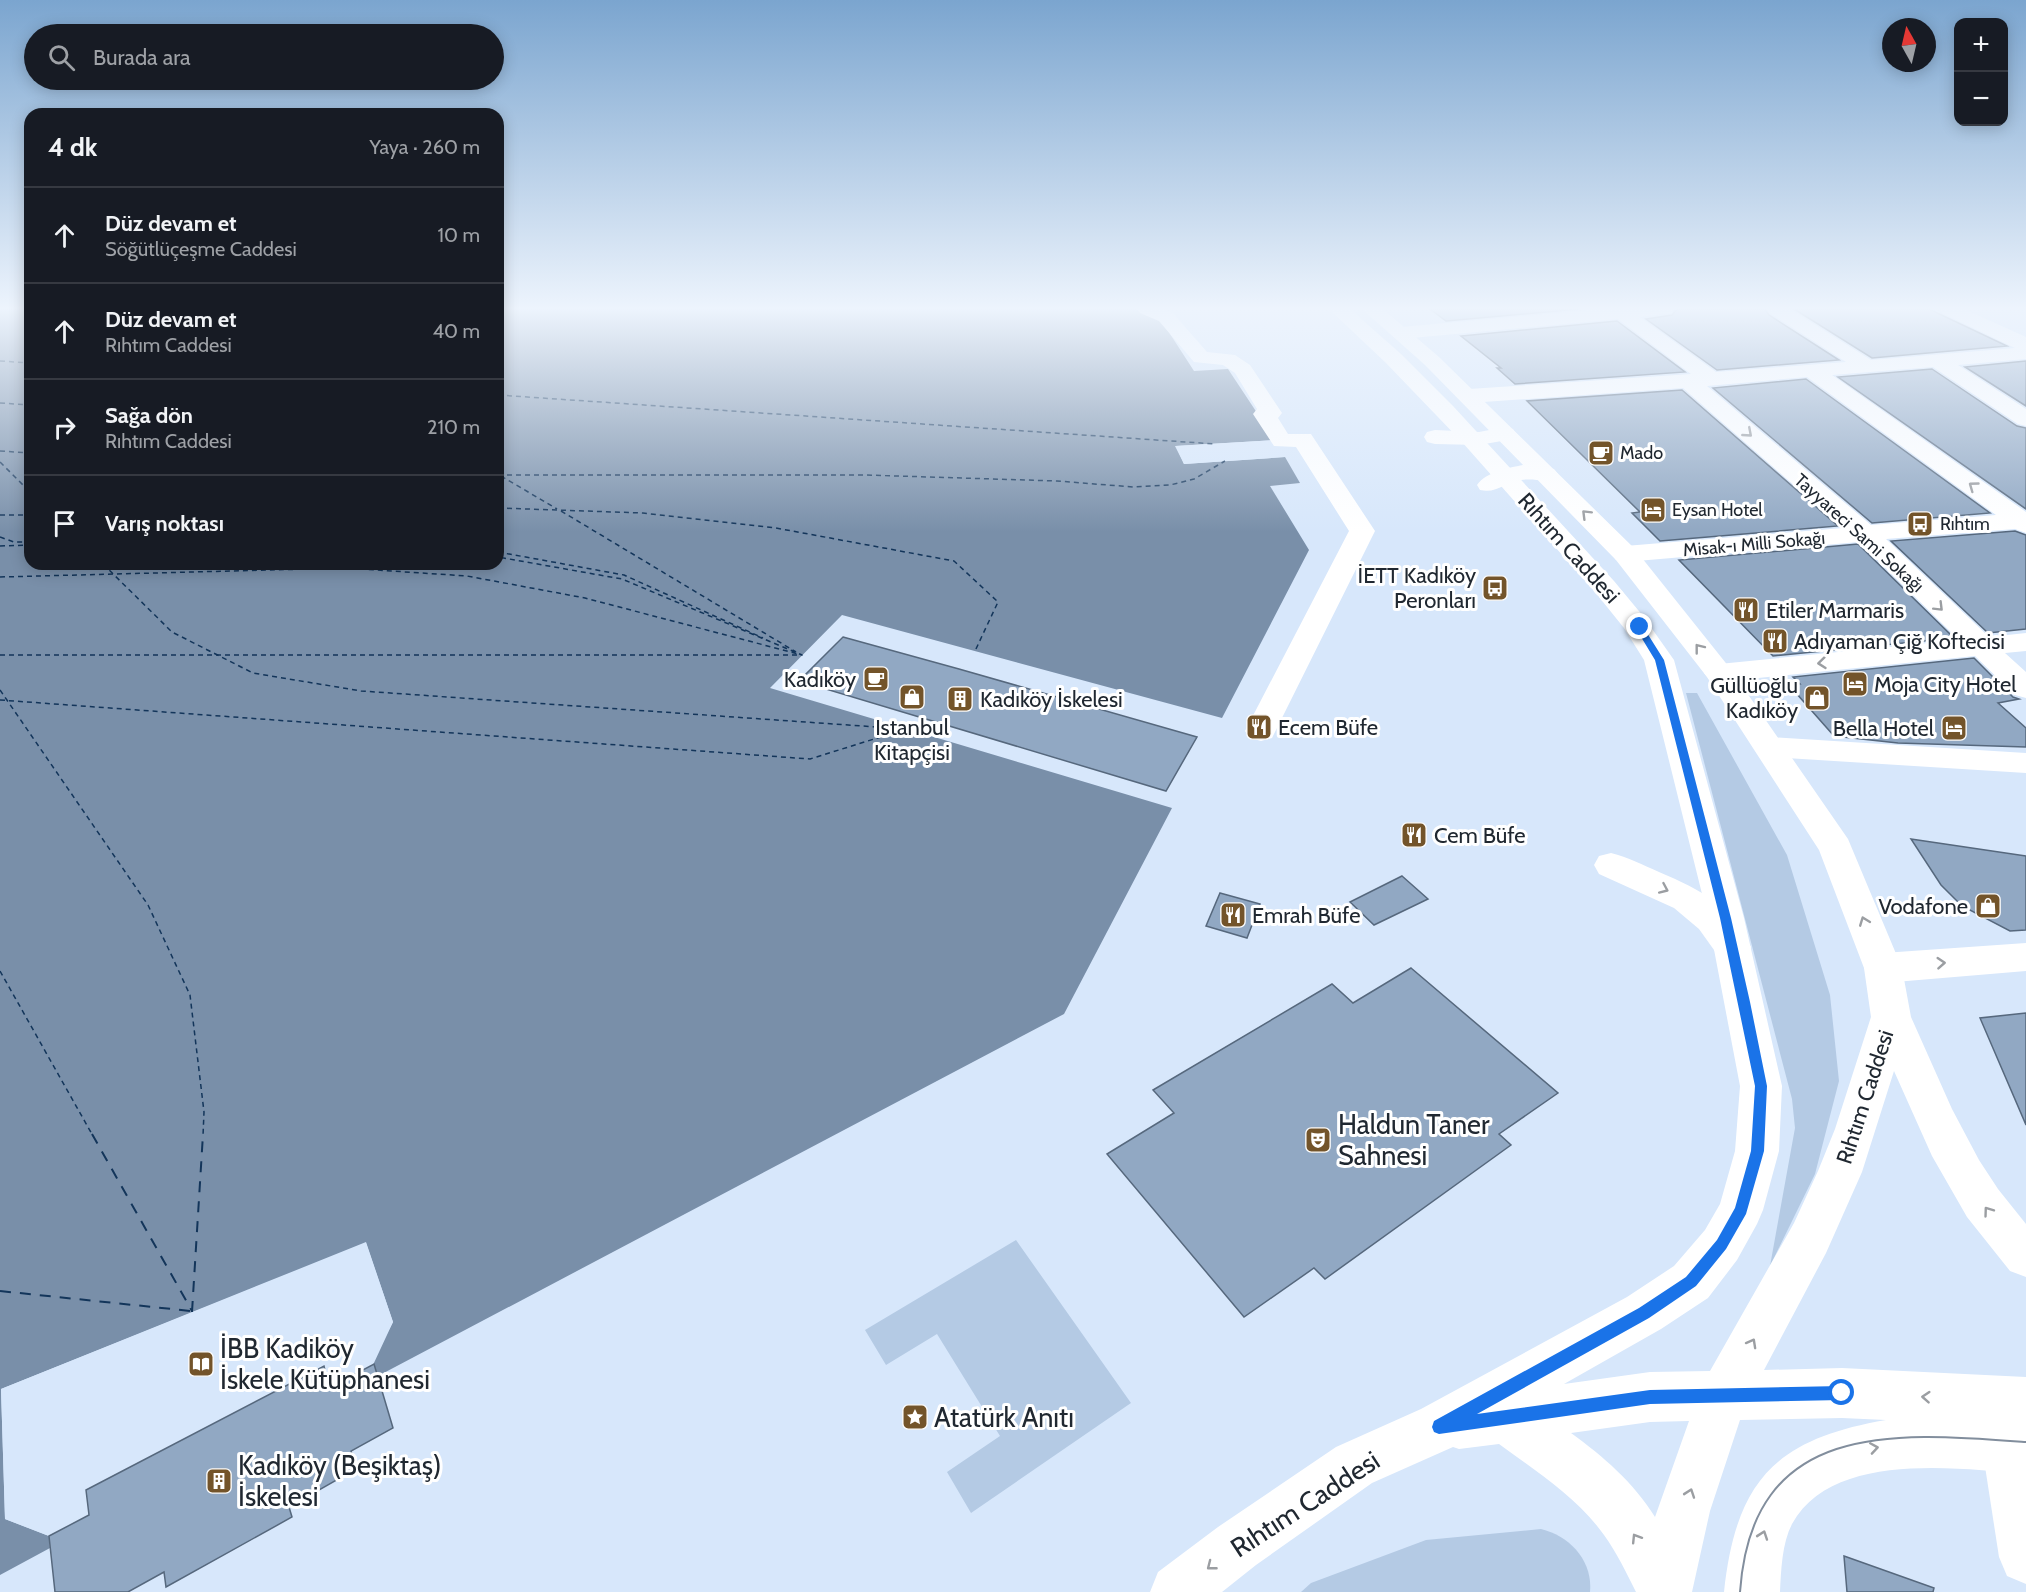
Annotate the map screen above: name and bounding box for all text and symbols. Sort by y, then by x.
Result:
north arrow [1882,18,1936,72]
map controls [1954,18,2008,126]
button: + [1954,18,2008,72]
search box [24,24,504,90]
icon: search [45,41,78,74]
text: Burada ara [93,44,191,71]
button: − [1954,72,2008,126]
text: 4 dk [48,131,97,163]
text: Yaya · 260 m [370,135,480,159]
text: Düz devam et [105,210,237,237]
icon: ahead [48,219,81,252]
text: 10 m [437,223,480,247]
text: Söğütlüçeşme Caddesi [105,237,297,261]
text: Düz devam et [105,306,237,333]
icon: ahead [48,315,81,348]
text: 40 m [432,319,480,343]
text: Rıhtım Caddesi [105,333,232,357]
text: Sağa dön [105,402,193,429]
icon: right [48,411,81,444]
text: 210 m [427,415,480,439]
one-way arrow [1741,426,1752,437]
text: Rıhtım Caddesi [105,429,232,453]
cafe icon: Mado [1586,438,1616,468]
place label: Mado [1620,442,1663,464]
street label: Tayyareci Sami Sokağı [1790,469,1928,597]
one-way arrow [1969,482,1980,493]
street label: Rıhtım Caddesi [1512,487,1626,609]
hotel icon: Eysan Hotel [1638,495,1668,525]
place label: Eysan Hotel [1672,499,1763,521]
icon: arrive [48,507,81,540]
bus stop icon: Rıhtım [1905,509,1935,539]
text: Varış noktası [105,510,224,537]
one-way arrow [1582,511,1593,522]
place label: Rıhtım [1940,513,1990,535]
street label: Misak-ı Milli Sokağı [1682,527,1826,561]
place label: İETT Kadıköy Peronları [1358,562,1476,614]
bus stop icon: İETT Kadıköy Peronları [1480,573,1510,603]
restaurant icon: Etiler Marmaris [1731,595,1761,625]
place label: Etiler Marmaris [1766,597,1904,624]
one-way arrow [1932,599,1943,610]
route end [1626,613,1652,639]
restaurant icon: Adıyaman Çiğ Koftecisi [1760,626,1790,656]
place label: Adıyaman Çiğ Koftecisi [1794,628,2005,655]
one-way arrow [1695,644,1706,655]
one-way arrow [1817,656,1826,669]
cafe icon: Kadıköy [861,664,891,694]
place label: Kadıköy [784,666,856,693]
hotel icon: Moja City Hotel [1840,669,1870,699]
place label: Moja City Hotel [1874,671,2017,698]
place label: Güllüoğlu Kadıköy [1710,672,1798,724]
shop icon: Istanbul Kitapçisi [897,682,927,712]
shop icon: Güllüoğlu Kadıköy [1802,683,1832,713]
building icon: Kadıköy İskelesi [945,684,975,714]
place label: Kadıköy İskelesi [980,686,1123,713]
restaurant icon: Ecem Büfe [1244,712,1274,742]
hotel icon: Bella Hotel [1939,713,1969,743]
place label: Istanbul Kitapçisi [874,714,950,766]
place label: Ecem Büfe [1278,714,1378,741]
place label: Bella Hotel [1833,715,1935,742]
restaurant icon: Cem Büfe [1399,820,1429,850]
place label: Cem Büfe [1434,822,1526,849]
one-way arrow [1658,882,1669,894]
shop icon: Vodafone [1973,891,2003,921]
place label: Vodafone [1878,893,1968,920]
restaurant icon: Emrah Büfe [1218,900,1248,930]
place label: Emrah Büfe [1252,902,1360,929]
one-way arrow [1859,916,1872,927]
one-way arrow [1936,957,1945,970]
street label: Rıhtım Caddesi [1831,1027,1899,1167]
place label: Haldun Taner Sahnesi [1338,1108,1490,1172]
theatre icon: Haldun Taner Sahnesi [1303,1125,1333,1155]
one-way arrow [1985,1207,1996,1218]
place label: İBB Kadiköy İskele Kütüphanesi [220,1332,430,1396]
one-way arrow [1745,1339,1756,1349]
library icon: İBB Kadiköy İskele Kütüphanesi [186,1349,216,1379]
route start [1828,1379,1854,1405]
one-way arrow [1921,1390,1930,1403]
place label: Atatürk Anıtı [934,1401,1074,1434]
place icon: Atatürk Anıtı [900,1402,930,1432]
one-way arrow [1870,1443,1879,1455]
street label: Rıhtım Caddesi [1224,1444,1386,1564]
place label: Kadıköy (Beşiktaş) İskelesi [238,1449,441,1513]
building icon: Kadıköy (Beşiktaş) İskelesi [204,1466,234,1496]
one-way arrow [1682,1488,1695,1498]
one-way arrow [1755,1530,1768,1541]
one-way arrow [1632,1534,1644,1544]
one-way arrow [1207,1559,1218,1570]

